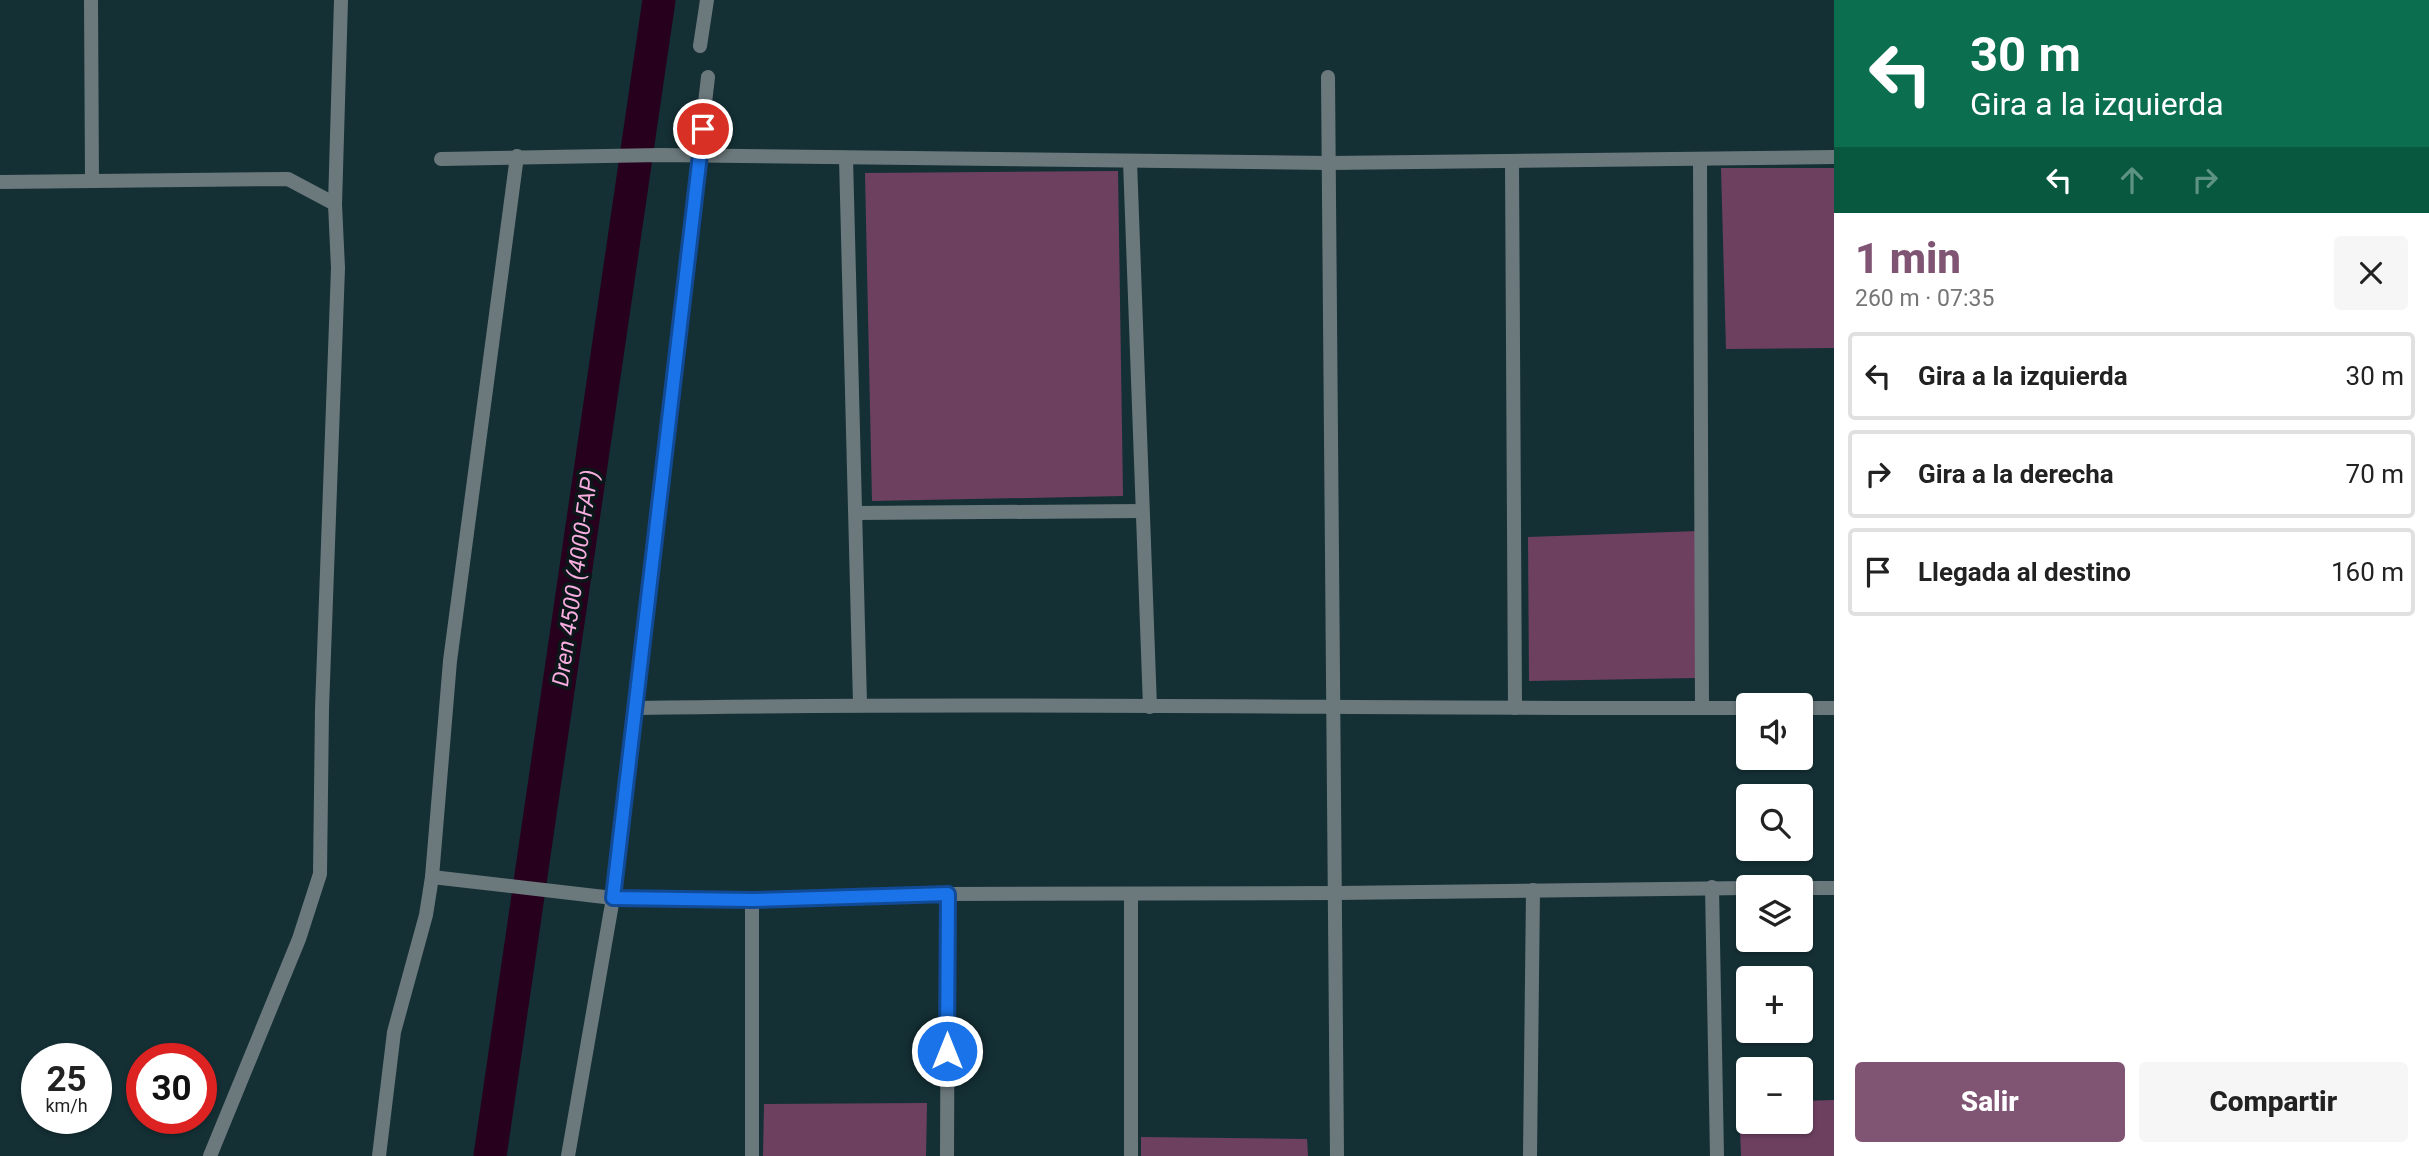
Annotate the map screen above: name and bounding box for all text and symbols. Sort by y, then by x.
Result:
text: 30 m [1970,26,2081,83]
icon: left [1855,28,1946,119]
text: Gira a la izquierda [1970,85,2224,123]
pin [673,99,733,159]
icon: arrive [684,110,722,148]
icon: left [2040,161,2078,199]
icon: ahead [2113,161,2151,199]
icon: right [2186,161,2224,199]
text: 1 min [1855,234,1961,283]
button: close [2334,236,2408,310]
text: 260 m · 07:35 [1855,285,1994,312]
icon: left [1859,357,1897,395]
text: Gira a la izquierda [1918,361,2128,391]
text: 30 m [2346,361,2404,391]
icon: right [1859,455,1897,493]
text: Gira a la derecha [1918,459,2114,489]
text: 70 m [2346,459,2404,489]
water label: Dren 4500 (4000-FAP) [547,468,604,688]
icon: arrive [1859,553,1897,591]
text: Llegada al destino [1918,557,2131,587]
text: 160 m [2331,557,2404,587]
map controls [1736,693,1813,1134]
button: sound [1736,693,1813,770]
button: search [1736,784,1813,861]
button: layers [1736,875,1813,952]
button: + [1736,966,1813,1043]
position arrow [910,1014,984,1088]
speed limit sign: 30 [126,1043,217,1134]
button: − [1736,1057,1813,1134]
text: 25 [46,1059,87,1100]
button: Salir [1855,1062,2125,1142]
button: Compartir [2139,1062,2408,1142]
text: km/h [45,1095,88,1116]

